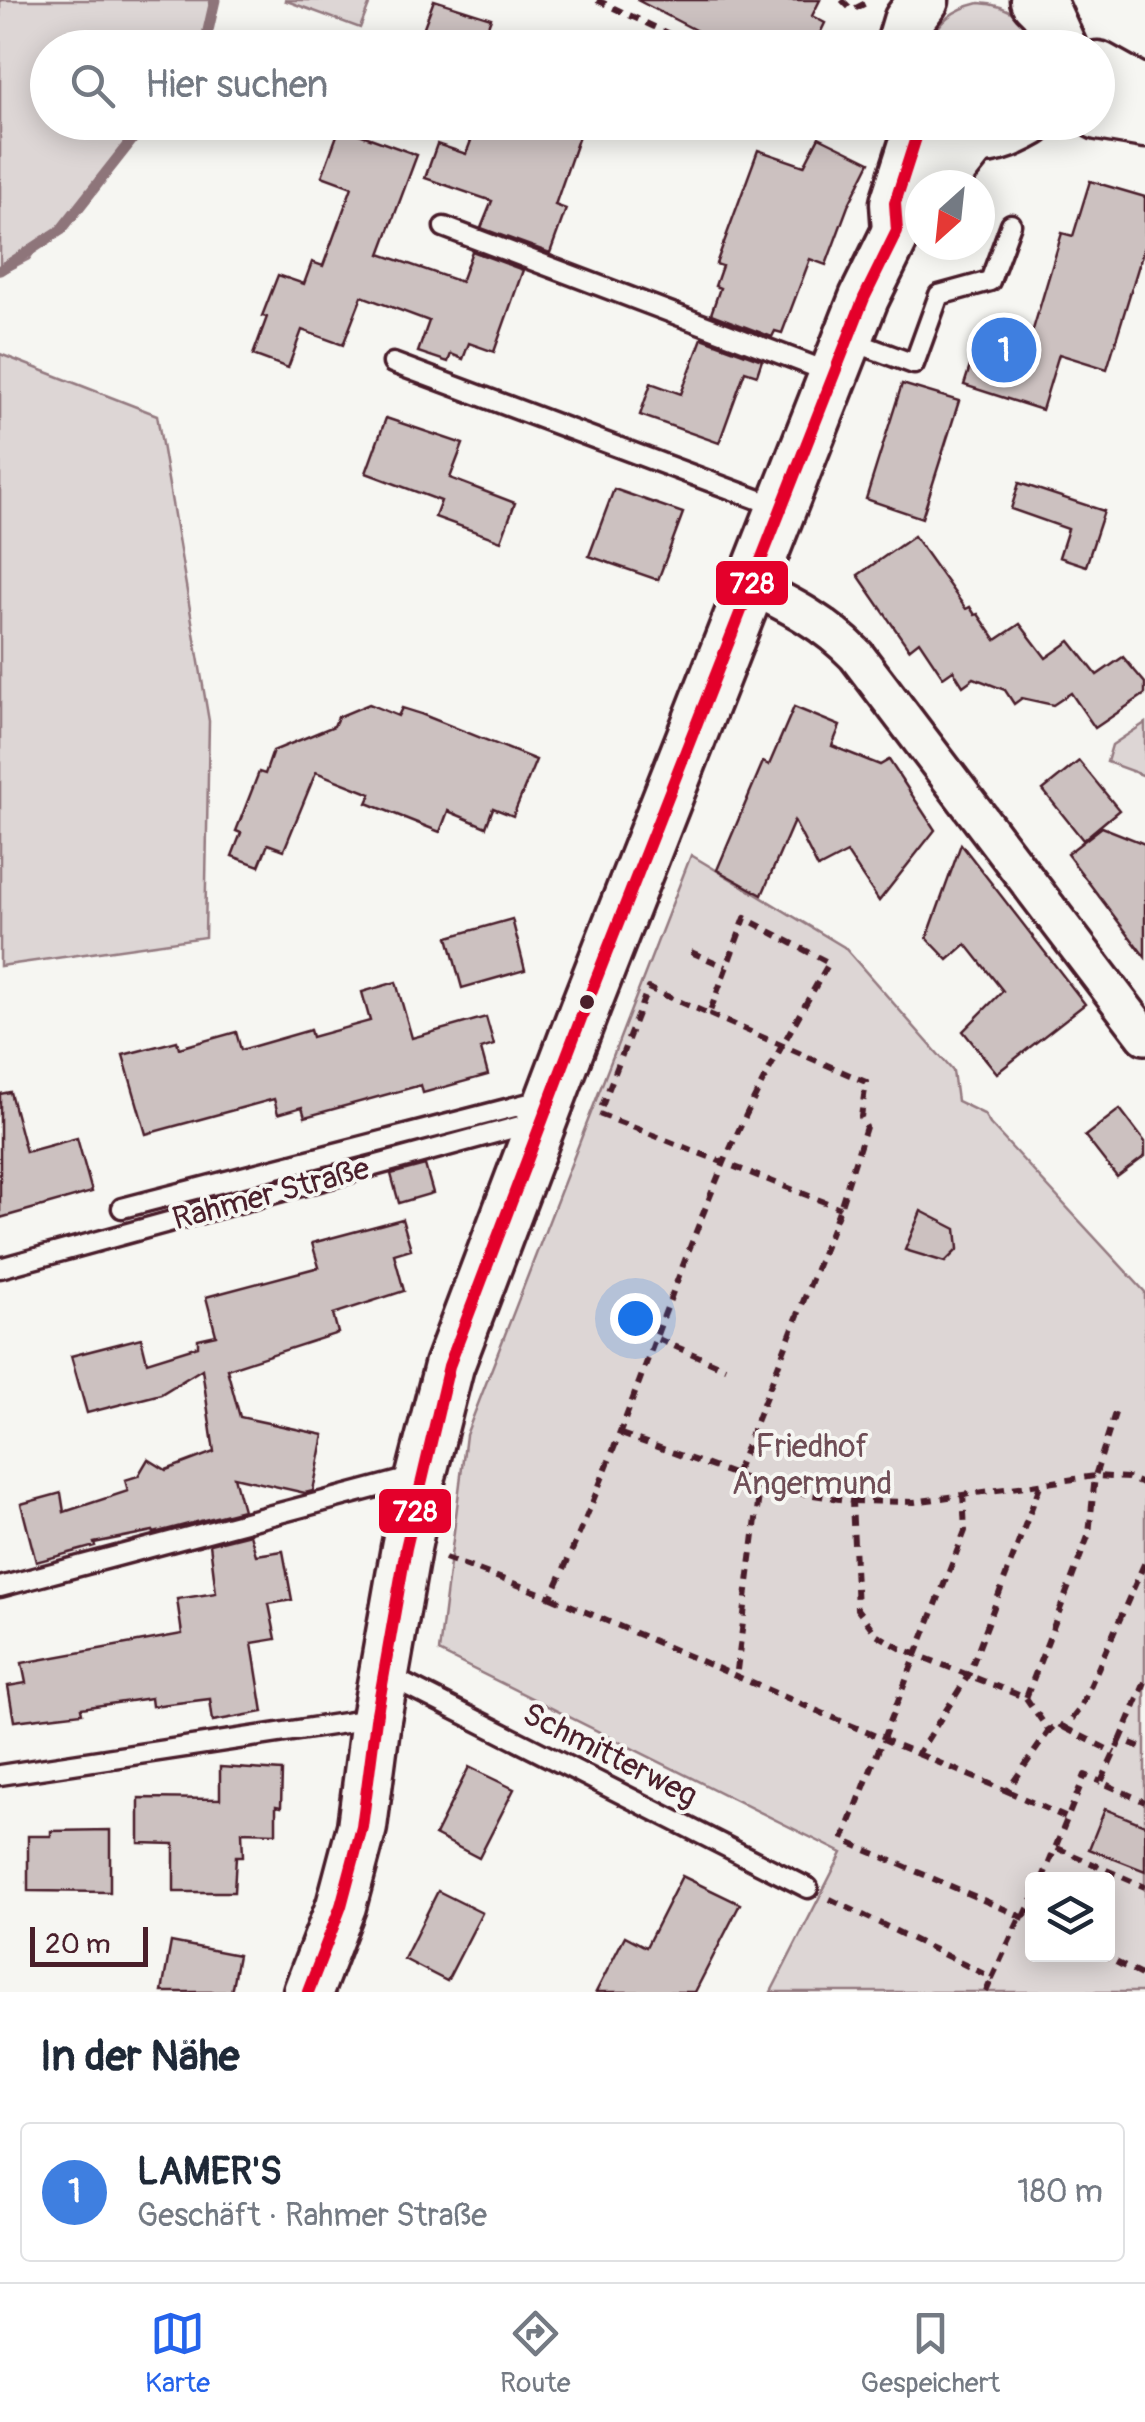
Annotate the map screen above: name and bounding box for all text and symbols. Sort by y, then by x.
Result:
search box [30,30,1115,140]
icon: search [65,58,120,113]
text: Hier suchen [145,61,328,109]
north arrow [905,170,995,260]
pin: 1 [972,312,1036,388]
line badge: 728 [714,559,790,607]
text: 728 [730,567,774,602]
unlabelled marker [577,992,597,1012]
street label: Rahmer Straße [168,1148,374,1239]
your location [610,1293,661,1344]
park label: Friedhof Angermund [732,1427,892,1504]
line badge: 728 [377,1487,453,1535]
text: 728 [393,1495,437,1530]
street label: Schmitterweg [516,1694,704,1816]
map controls [1025,1872,1115,1962]
button: layers [1025,1872,1115,1962]
scale bar [30,1922,148,1966]
text: 20 m [45,1927,111,1962]
text: In der Nähe [40,2031,239,2083]
text: LAMER'S [137,2148,282,2196]
text: 1 [68,2172,81,2212]
text: 180 m [1017,2172,1103,2212]
text: Geschäft · Rahmer Straße [137,2196,487,2236]
tab: Karte [145,2306,210,2401]
tab: Route [500,2306,571,2401]
tab: Gespeichert [861,2306,1000,2401]

